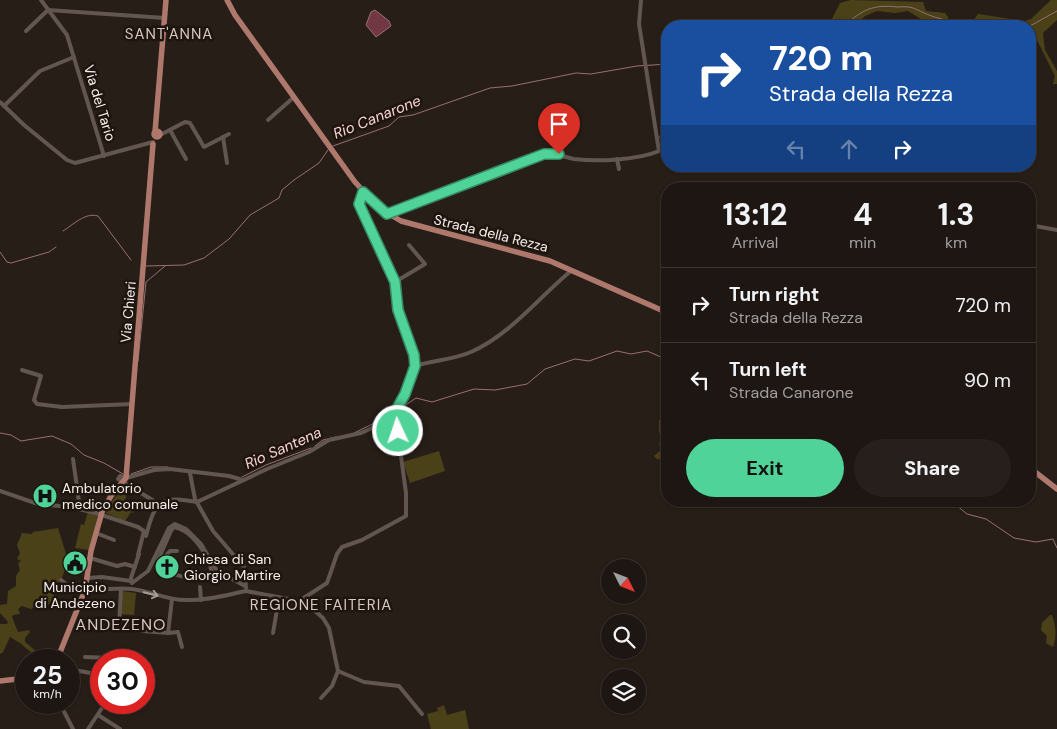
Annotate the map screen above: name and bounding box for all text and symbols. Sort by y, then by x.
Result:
district label: SANT'ANNA [125,24,213,44]
text: 720 m [769,35,873,81]
icon: right [686,40,751,105]
street label: Via del Tario [80,63,120,143]
text: Strada della Rezza [769,79,953,108]
water label: Rio Canarone [330,90,424,144]
pin [538,103,580,154]
icon: arrive [545,110,573,138]
icon: left [782,135,810,163]
icon: ahead [835,135,863,163]
icon: right [888,135,916,163]
text: 13:12 [723,195,787,234]
text: 4 [853,195,872,234]
text: 1.3 [938,195,974,234]
street label: Strada della Rezza [432,210,550,256]
text: Arrival [732,232,778,253]
text: min [849,232,876,253]
text: km [945,232,967,253]
street label: Via Chieri [116,280,140,344]
text: Turn right [729,282,819,307]
icon: right [686,291,714,319]
text: 720 m [956,293,1011,318]
text: Strada della Rezza [729,307,863,328]
text: Turn left [729,357,807,382]
icon: left [686,366,714,394]
text: 90 m [964,368,1011,393]
text: Strada Canarone [729,382,854,403]
position arrow [371,404,423,456]
water label: Rio Santena [241,422,325,474]
button: Exit [686,439,844,497]
button: Share [854,439,1011,497]
place label: Ambulatorio medico comunale [62,479,178,513]
hospital icon: Ambulatorio medico comunale [32,483,58,509]
public building icon: Municipio di Andezeno [62,550,88,576]
place label: Chiesa di San Giorgio Martire [184,550,281,584]
church icon: Chiesa di San Giorgio Martire [154,554,180,580]
north arrow [601,559,646,604]
map controls [601,559,646,714]
place label: Municipio di Andezeno [35,578,115,612]
one-way arrow [142,590,158,599]
district label: REGIONE FAITERIA [250,595,392,615]
district label: ANDEZENO [76,614,166,635]
button: search [601,614,646,659]
speed limit sign: 30 [90,649,155,714]
text: 25 [33,659,62,692]
button: layers [601,669,646,714]
text: km/h [33,686,62,702]

